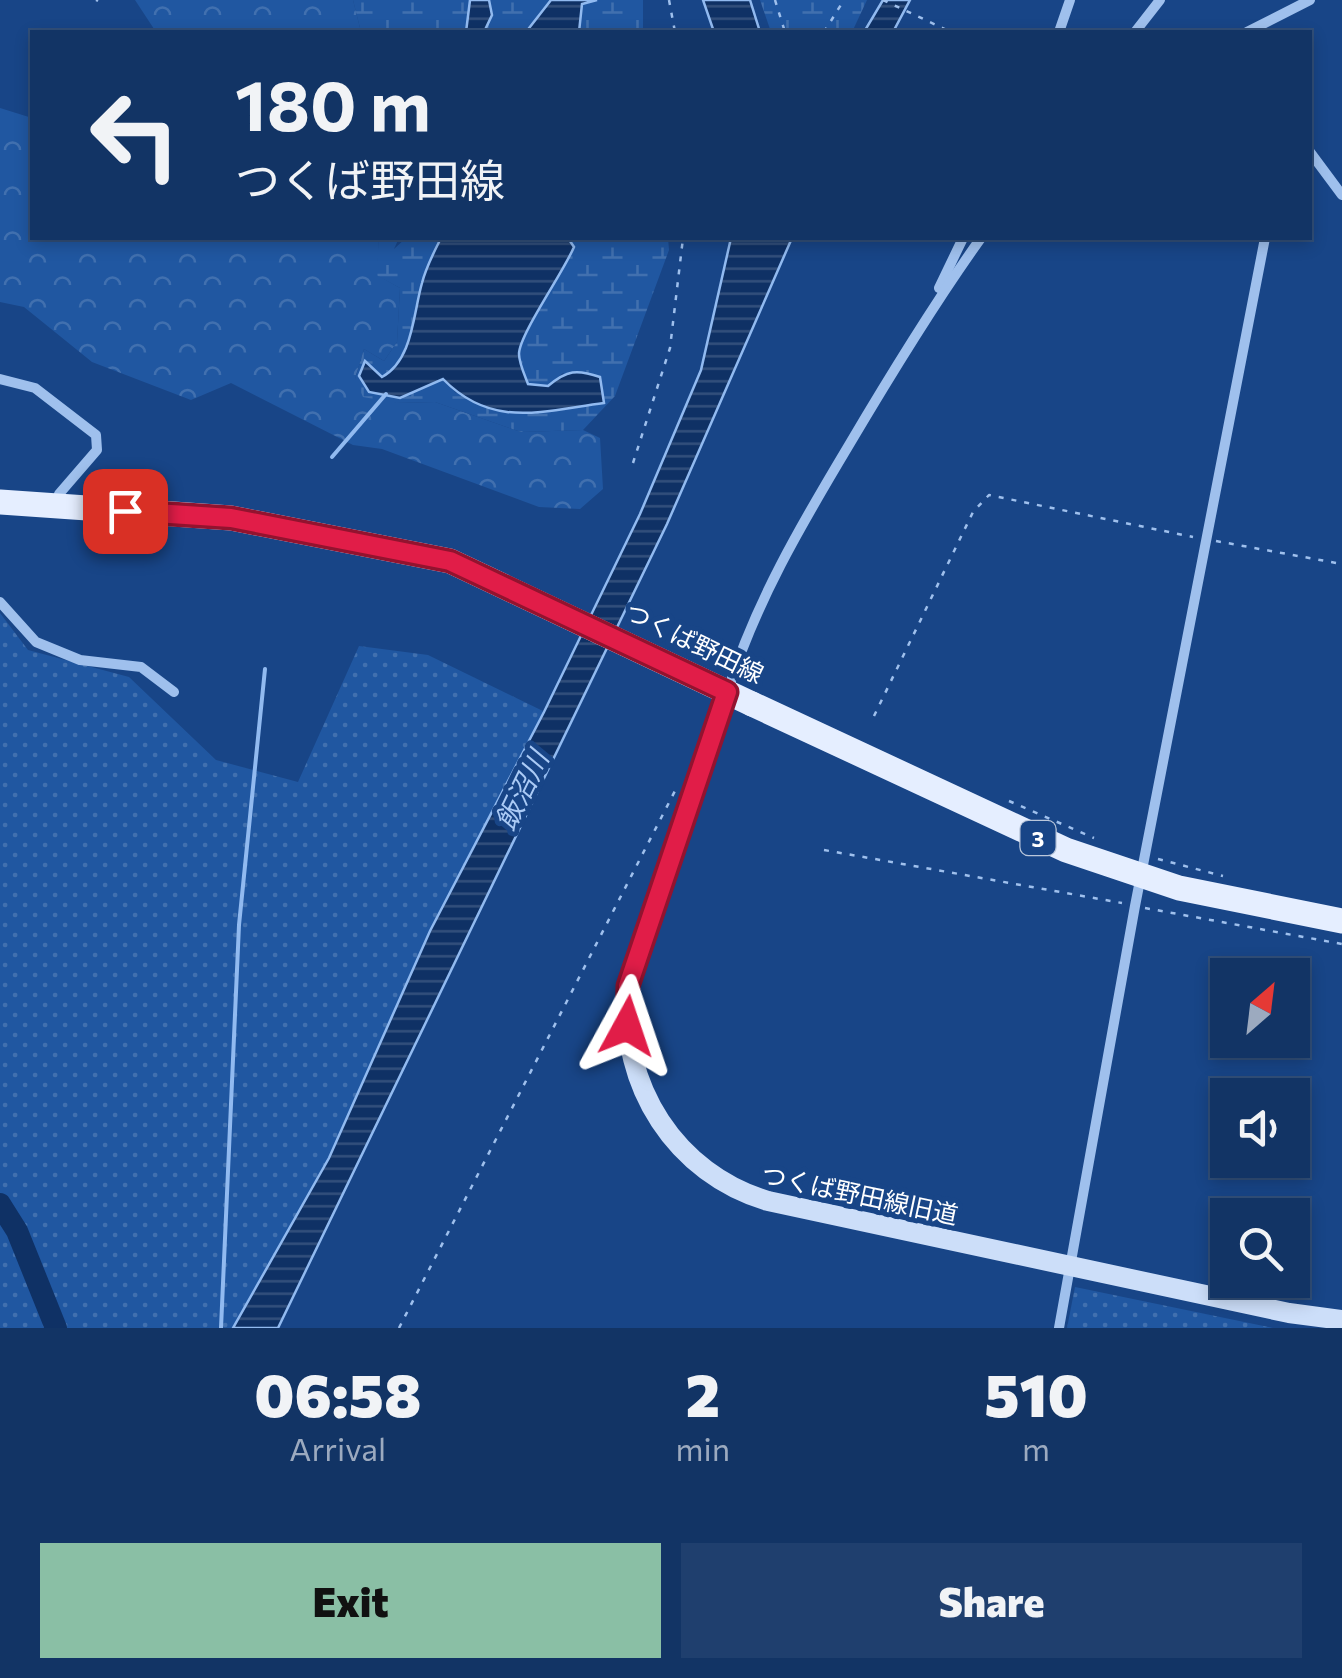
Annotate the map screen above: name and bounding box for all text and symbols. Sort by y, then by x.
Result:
text: 180 m [235,60,431,145]
icon: left [70,70,200,200]
text: つくば野田線 [235,151,505,206]
pin [83,469,168,554]
icon: arrive [98,484,153,539]
street label: つくば野田線 [621,596,769,688]
water label: 飯沼川 [487,742,556,835]
road number: 3 [1020,821,1056,855]
north arrow [1210,958,1310,1058]
map controls [1210,958,1310,1298]
position arrow [575,974,679,1078]
button: sound [1210,1078,1310,1178]
street label: つくば野田線旧道 [759,1159,961,1229]
button: search [1210,1198,1310,1298]
text: 06:58 [254,1356,421,1429]
text: 2 [685,1356,720,1429]
text: 510 [984,1356,1088,1429]
text: Arrival [289,1428,386,1468]
text: min [676,1428,730,1468]
text: m [1022,1428,1050,1468]
button: Exit [40,1543,661,1658]
button: Share [681,1543,1302,1658]

